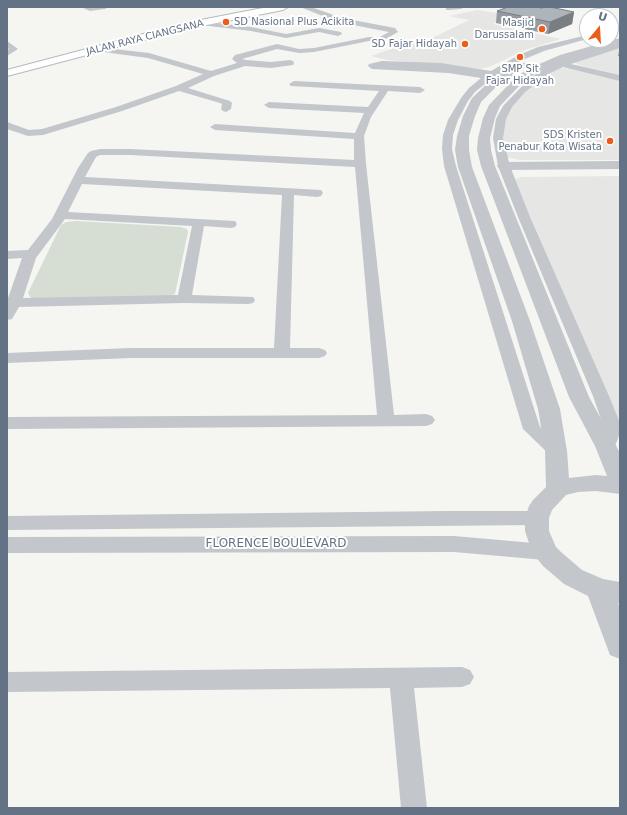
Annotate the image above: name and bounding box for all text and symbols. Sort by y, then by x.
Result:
north arrow [579,8,619,48]
text: U [596,10,609,25]
place label: SD Nasional Plus Acikita [234,16,354,28]
marker: SD Nasional Plus Acikita [221,17,231,27]
place label: Masjid Darussalam [475,17,534,40]
street label: JALAN RAYA CIANGSANA [85,18,205,58]
marker: Masjid Darussalam [537,24,547,34]
place label: SD Fajar Hidayah [371,38,457,50]
marker: SD Fajar Hidayah [460,39,470,49]
marker: SMP Sit Fajar Hidayah [515,52,525,62]
place label: SMP Sit Fajar Hidayah [486,63,554,86]
place label: SDS Kristen Penabur Kota Wisata [498,129,602,152]
marker: SDS Kristen Penabur Kota Wisata [605,136,615,146]
street label: FLORENCE BOULEVARD [205,537,347,551]

